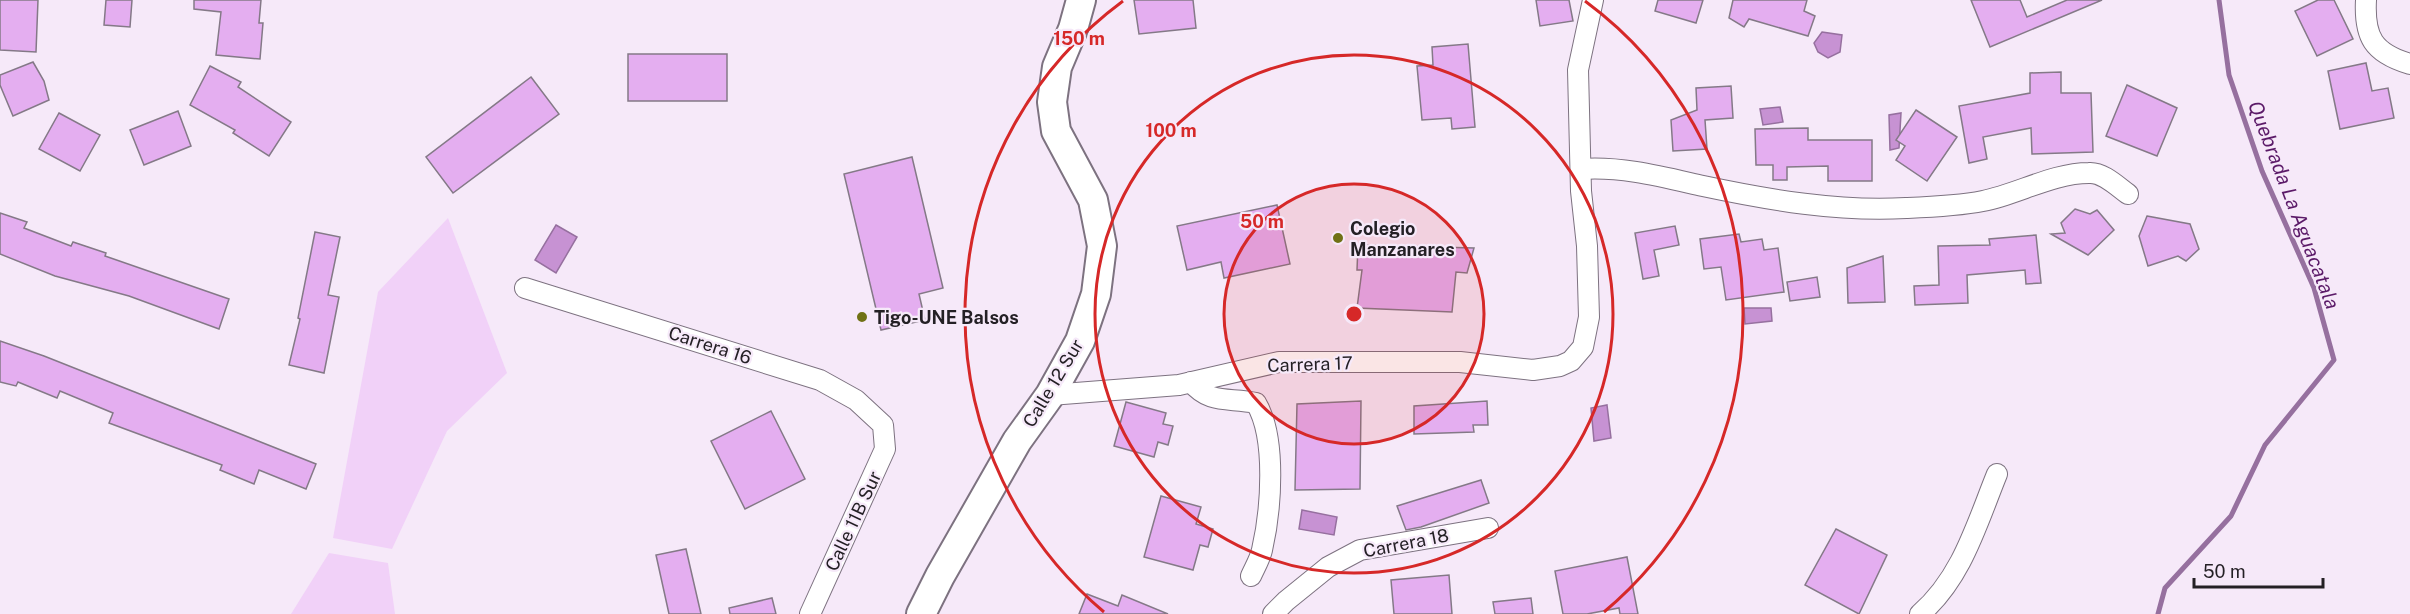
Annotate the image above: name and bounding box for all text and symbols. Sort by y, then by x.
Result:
text: 150 m [1053,28,1105,49]
water label: Quebrada La Aguacatala [2243,97,2345,313]
text: 100 m [1145,120,1197,141]
text: 50 m [1240,211,1284,232]
place label: Colegio Manzanares [1350,218,1455,260]
marker: Colegio Manzanares [1331,231,1345,245]
centre of rings [1344,304,1364,324]
place label: Tigo-UNE Balsos [874,307,1019,328]
marker: Tigo-UNE Balsos [855,310,869,324]
street label: Carrera 16 [666,322,754,368]
street label: Calle 12 Sur [1019,335,1087,431]
street label: Carrera 17 [1267,352,1353,376]
street label: Calle 11B Sur [821,468,885,574]
street label: Carrera 18 [1362,524,1450,562]
scale bar [2194,551,2323,589]
text: 50 m [2203,561,2246,582]

